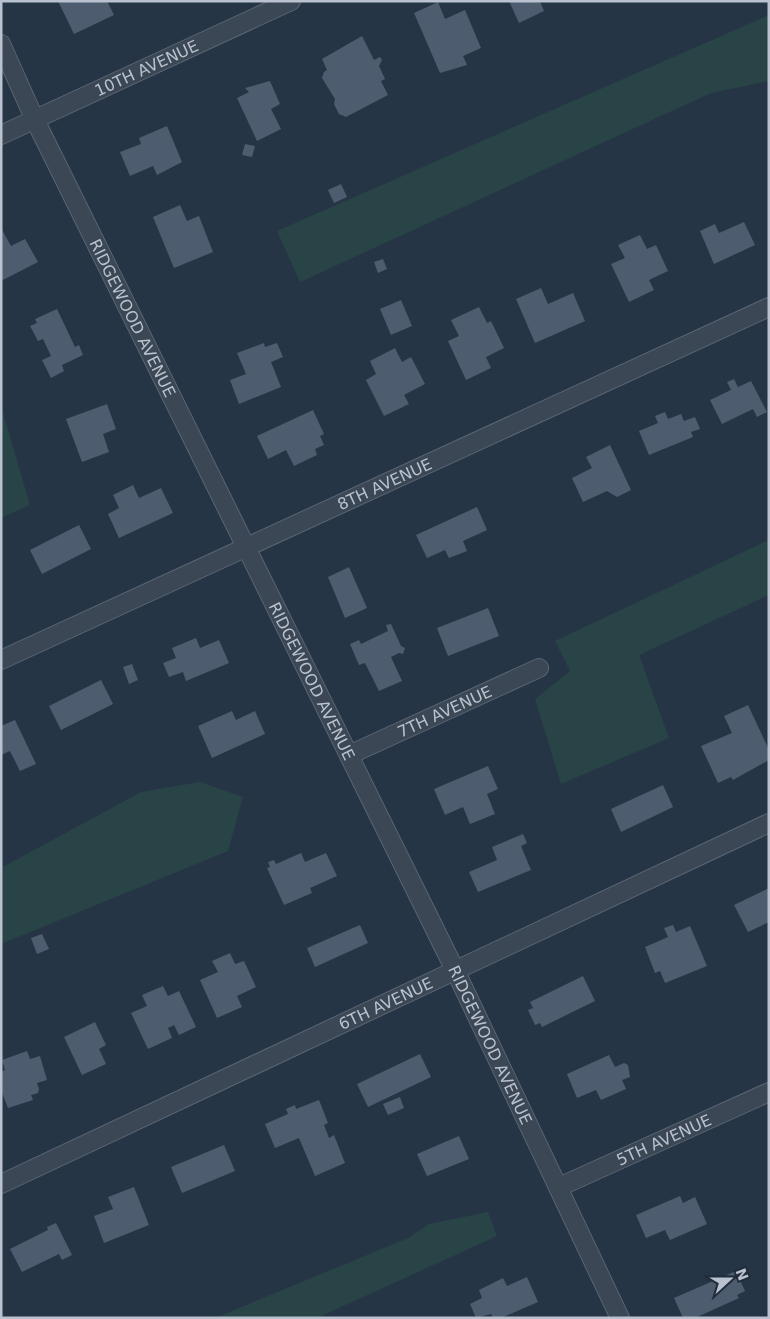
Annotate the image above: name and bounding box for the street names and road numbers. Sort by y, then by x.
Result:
street label: 10TH AVENUE [92,36,201,100]
street label: RIDGEWOOD AVENUE [85,236,179,400]
street label: 8TH AVENUE [334,454,435,514]
street label: RIDGEWOOD AVENUE [265,599,359,763]
street label: 7TH AVENUE [394,682,495,742]
street label: RIDGEWOOD AVENUE [444,962,536,1128]
street label: 6TH AVENUE [336,973,436,1034]
street label: 5TH AVENUE [614,1110,714,1170]

